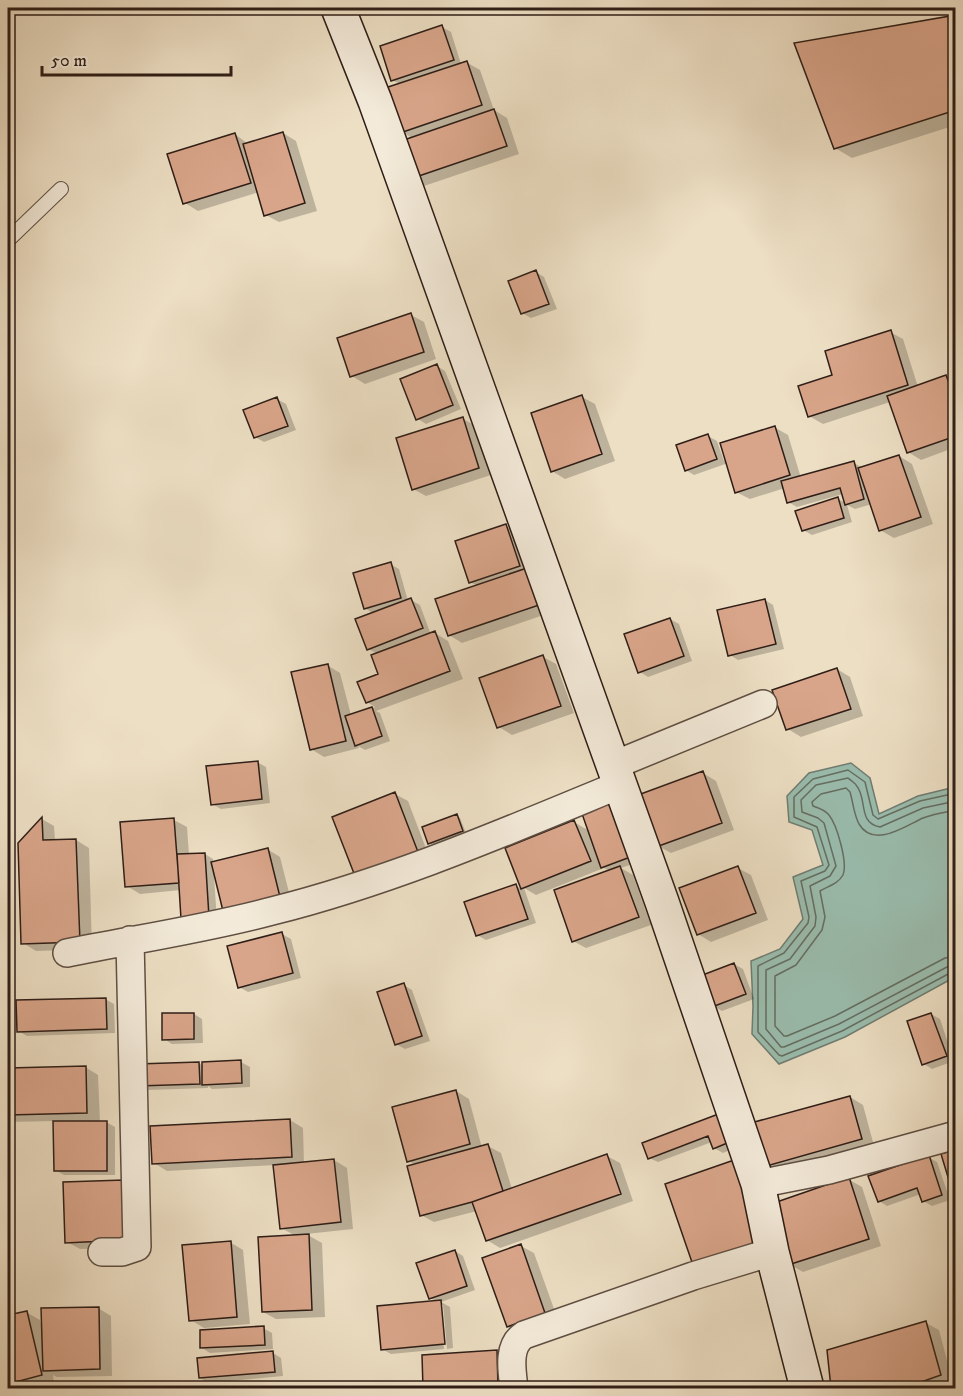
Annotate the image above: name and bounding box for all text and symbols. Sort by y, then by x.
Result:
scale bar [42,39,231,77]
text: 50 m [51,50,87,72]

